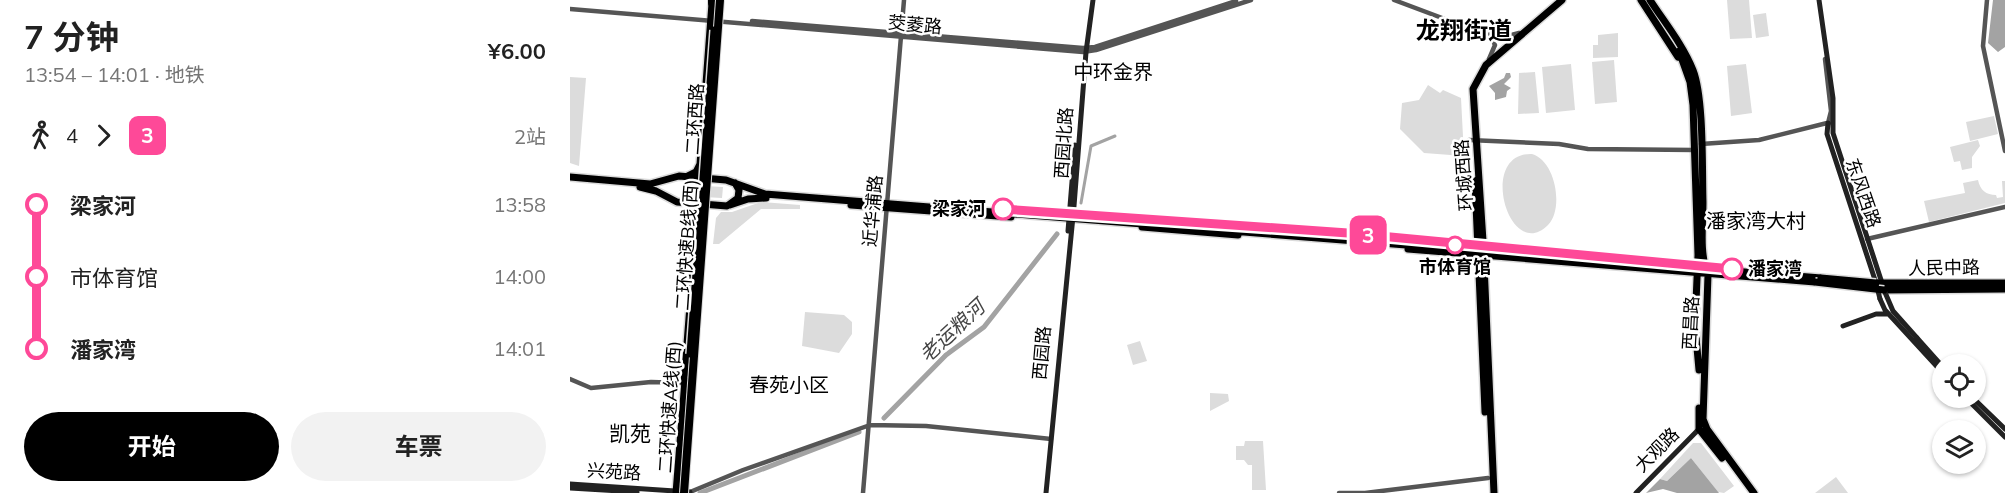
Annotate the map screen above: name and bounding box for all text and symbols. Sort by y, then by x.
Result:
street label: 茭菱路 [887,11,943,38]
district label: 龙翔街道 [1416,15,1512,45]
text: 7 分钟 [24,16,119,57]
text: ¥6.00 [488,37,546,65]
district label: 中环金界 [1073,59,1153,84]
text: 13:54 – 14:01 · 地铁 [24,62,205,87]
street label: 二环西路 [681,82,708,156]
street label: 西园北路 [1050,106,1077,180]
icon: walk [24,119,57,152]
icon: forward [87,119,120,152]
text: 3 [141,122,154,148]
text: 4 [66,123,78,148]
text: 2站 [514,124,546,149]
street label: 环城西路 [1450,138,1477,212]
street label: 东风西路 [1841,155,1886,231]
street label: 近华浦路 [858,174,887,248]
street label: 二环快速B线(西) [670,178,703,311]
text: 梁家河 [70,192,136,220]
text: 13:58 [493,192,546,217]
place label: 梁家河 [932,197,986,220]
marker: 梁家河 [992,198,1014,220]
district label: 潘家湾大村 [1706,208,1806,233]
line badge: 3 [1348,216,1388,254]
text: 3 [1362,222,1374,248]
marker: 市体育馆 [1446,236,1464,254]
place label: 市体育馆 [1419,255,1491,278]
street label: 人民中路 [1908,255,1980,280]
place label: 潘家湾 [1748,257,1802,280]
marker: 潘家湾 [1721,258,1743,280]
text: 市体育馆 [70,264,158,292]
text: 14:00 [493,264,546,289]
water label: 老运粮河 [914,291,992,367]
street label: 西昌路 [1678,295,1703,351]
street label: 西园路 [1028,325,1055,381]
text: 潘家湾 [70,336,136,364]
text: 14:01 [493,336,546,361]
street label: 二环快速A线(西) [653,340,686,474]
map controls [1932,354,1986,474]
button: locate [1932,354,1986,408]
district label: 春苑小区 [749,372,829,397]
button: 开始 [24,412,279,481]
button: 车票 [291,412,546,481]
district label: 凯苑 [609,420,651,446]
button: layers [1932,420,1986,474]
street label: 大观路 [1629,422,1684,477]
street label: 兴苑路 [586,459,642,484]

